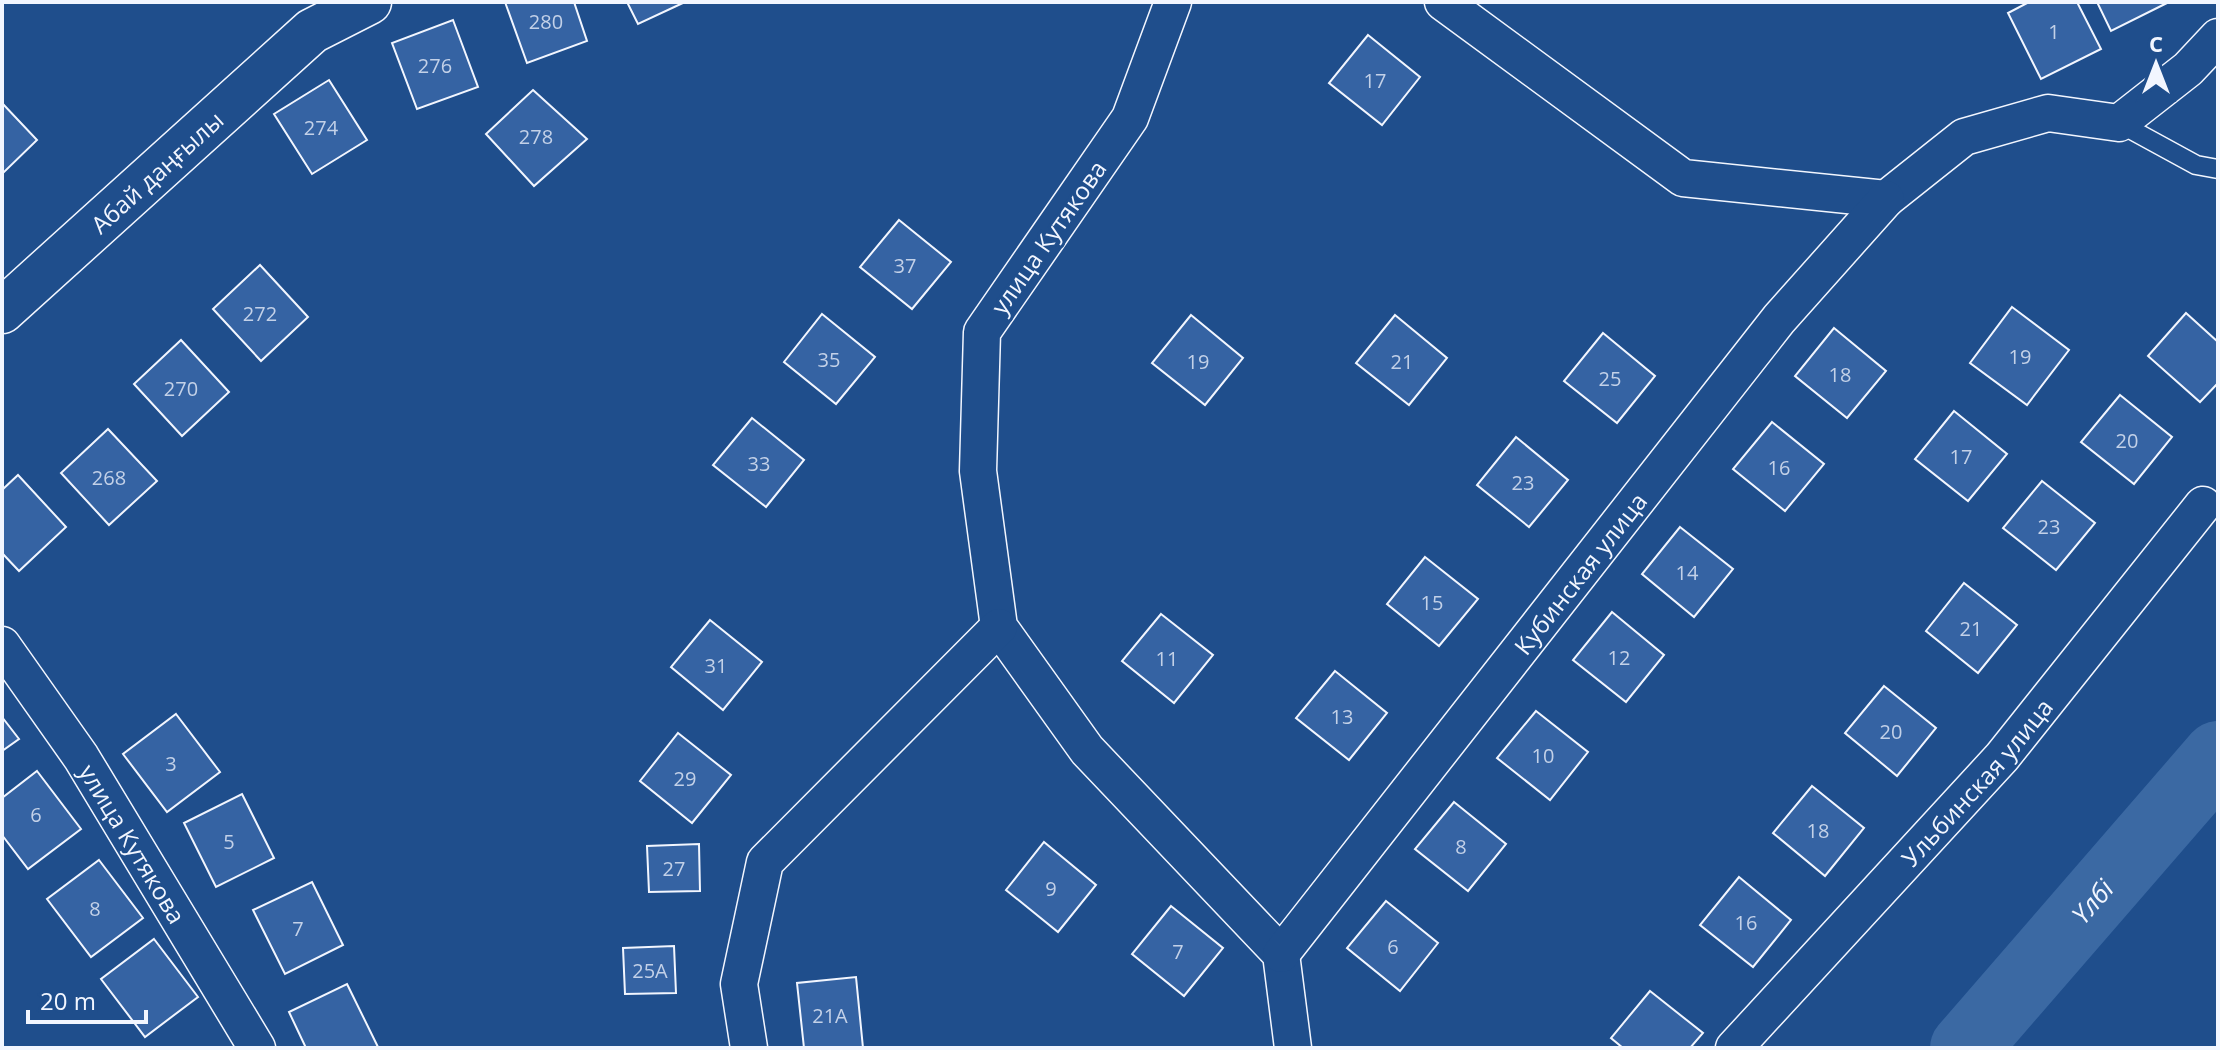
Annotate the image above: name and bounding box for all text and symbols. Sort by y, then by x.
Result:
house number: 280 [529,8,563,35]
house number: 1 [2048,18,2060,45]
north arrow [2116,24,2196,104]
text: С [2149,28,2163,58]
house number: 276 [418,52,452,79]
house number: 17 [1364,67,1386,94]
street label: Абай даңғылы [83,103,230,240]
house number: 274 [304,114,339,141]
house number: 278 [519,123,553,150]
street label: улица Кутякова [983,153,1113,321]
house number: 37 [894,252,916,279]
house number: 272 [243,300,277,327]
house number: 19 [2009,343,2031,370]
house number: 35 [818,346,840,373]
house number: 19 [1187,348,1209,375]
house number: 21 [1391,348,1413,375]
house number: 18 [1829,361,1851,388]
house number: 25 [1599,365,1621,392]
house number: 270 [164,375,198,402]
house number: 20 [2116,427,2138,454]
house number: 17 [1950,443,1972,470]
house number: 33 [748,450,770,477]
house number: 16 [1768,454,1790,481]
house number: 268 [92,464,126,491]
house number: 23 [1512,469,1534,496]
street label: Кубинская улица [1506,485,1654,661]
house number: 23 [2038,513,2060,540]
house number: 14 [1676,559,1699,586]
house number: 15 [1421,589,1443,616]
house number: 21 [1960,615,1982,642]
house number: 12 [1608,644,1630,671]
house number: 11 [1156,645,1178,672]
house number: 31 [705,652,727,679]
street label: Ульбинская улица [1893,691,2059,873]
house number: 13 [1331,703,1353,730]
house number: 20 [1880,718,1902,745]
house number: 10 [1532,742,1554,769]
house number: 3 [165,750,177,777]
street label: улица Кутякова [72,757,194,929]
house number: 29 [674,765,696,792]
house number: 6 [30,801,42,828]
house number: 18 [1807,817,1829,844]
house number: 5 [223,828,235,855]
house number: 8 [1455,833,1467,860]
house number: 27 [663,855,685,882]
water label: Үлбі [2063,871,2122,931]
house number: 9 [1045,875,1057,902]
house number: 8 [89,895,101,922]
house number: 16 [1735,909,1757,936]
house number: 7 [292,915,304,942]
house number: 6 [1387,933,1399,960]
house number: 7 [1172,938,1184,965]
house number: 25А [632,957,668,984]
scale bar [28,974,146,1024]
text: 20 m [40,984,96,1017]
house number: 21А [812,1002,848,1029]

